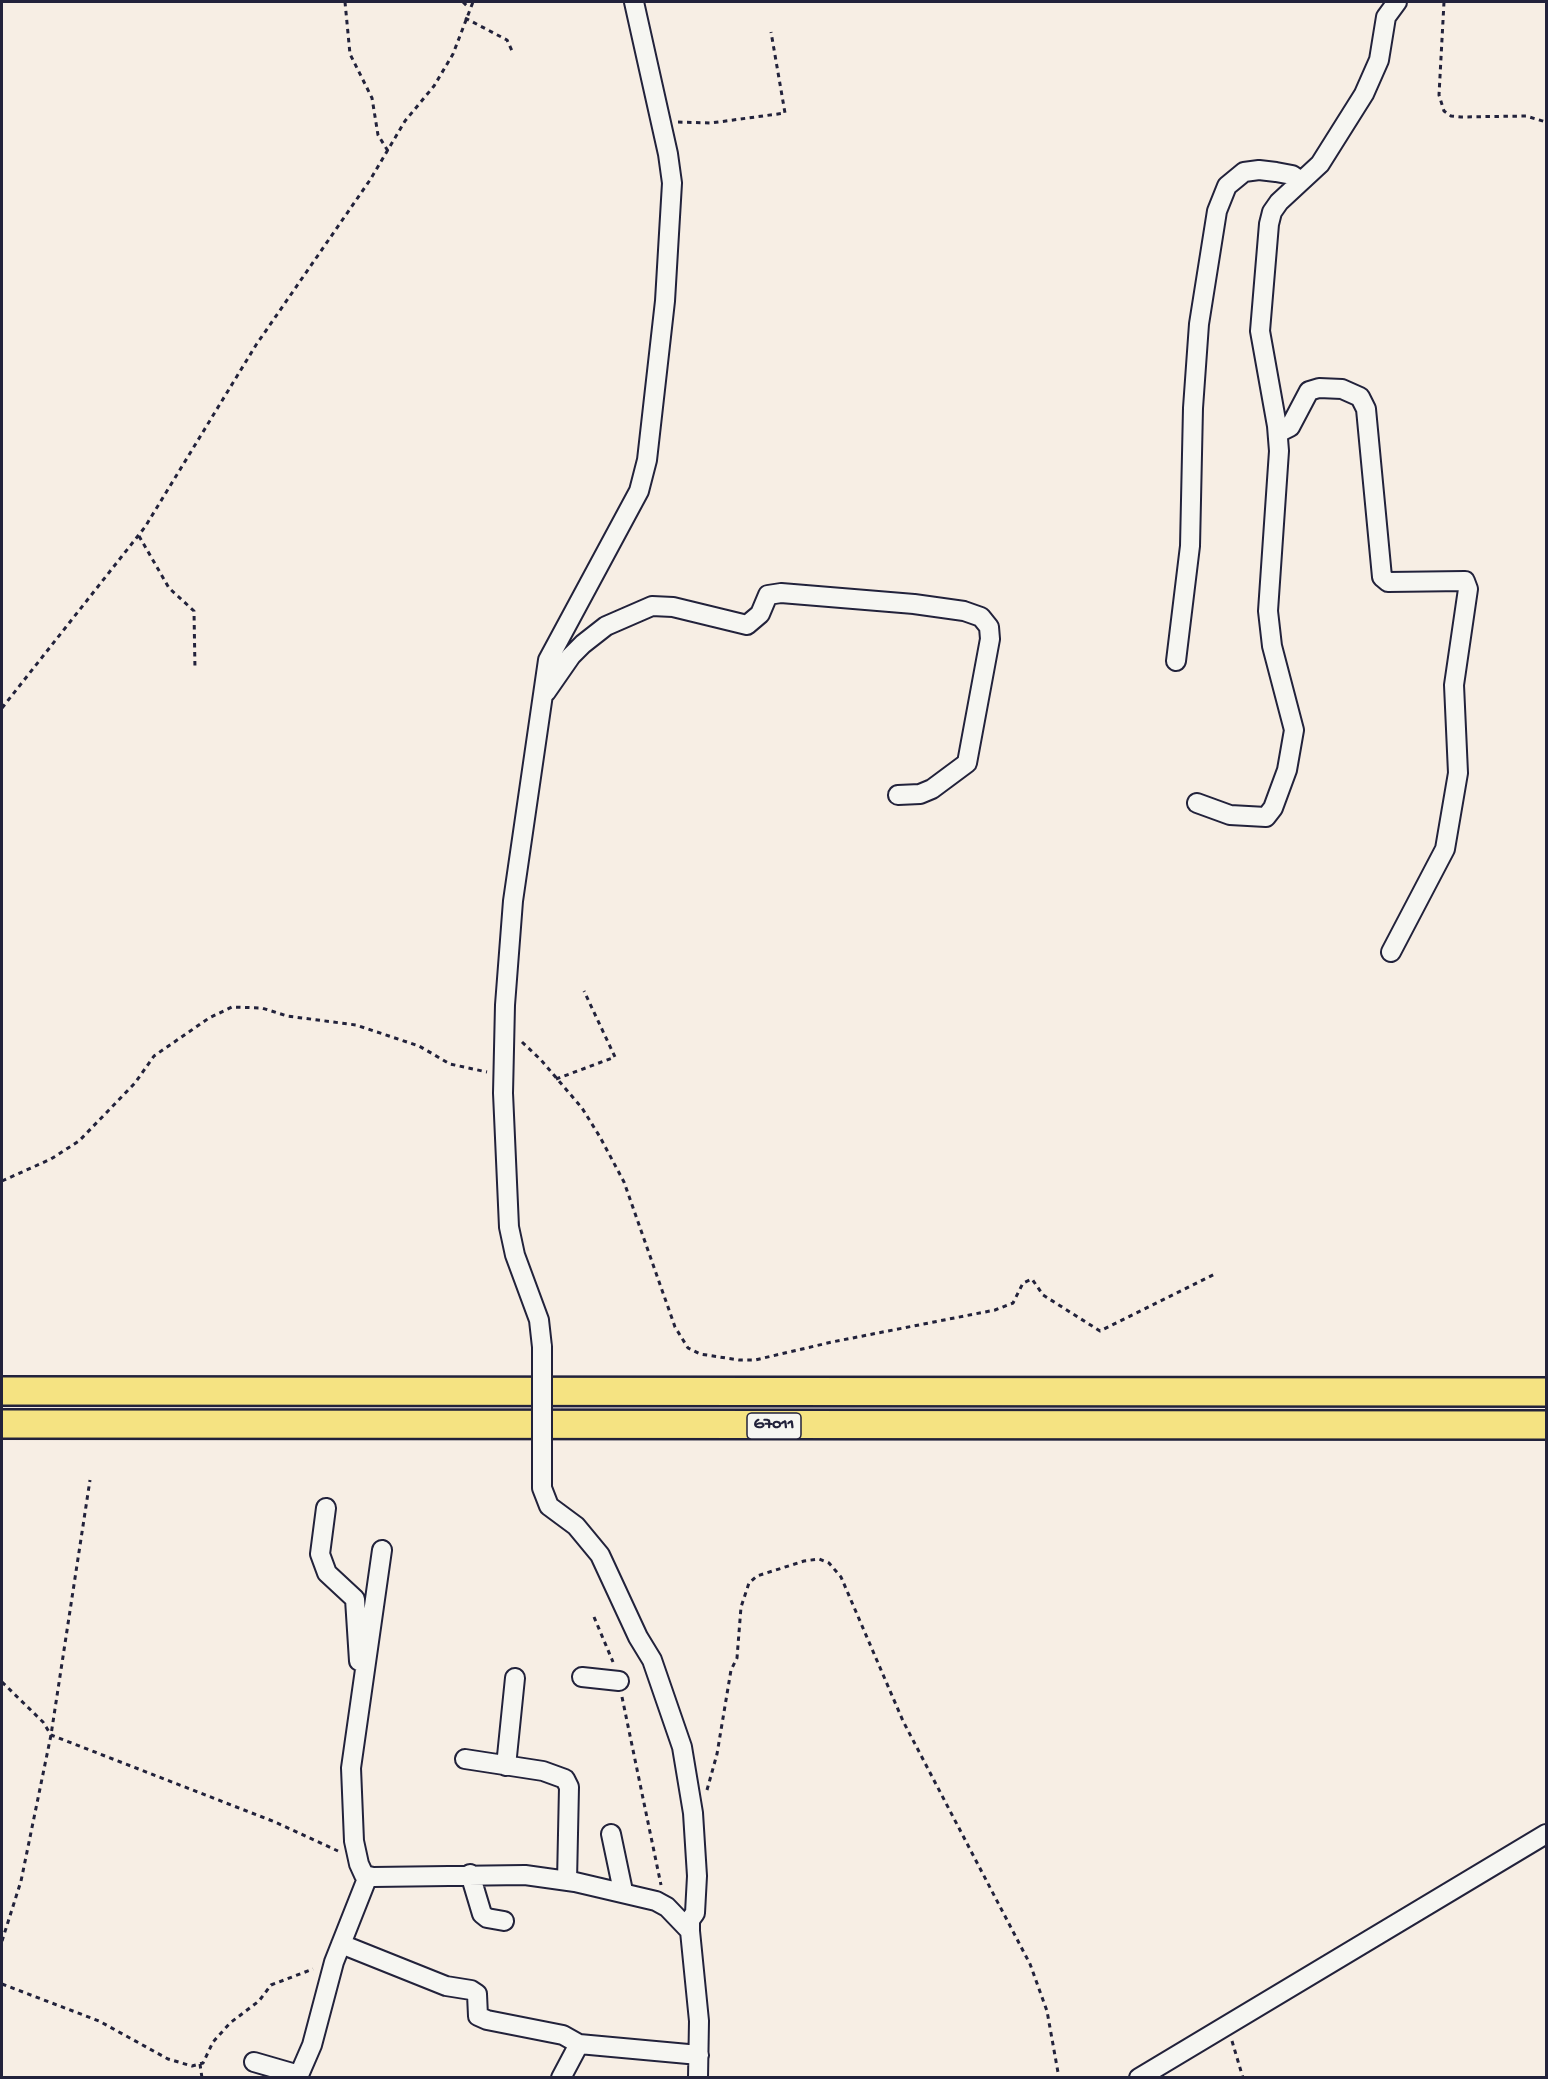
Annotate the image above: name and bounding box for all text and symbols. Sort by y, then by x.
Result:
road number: G7011 [747,1413,801,1439]

